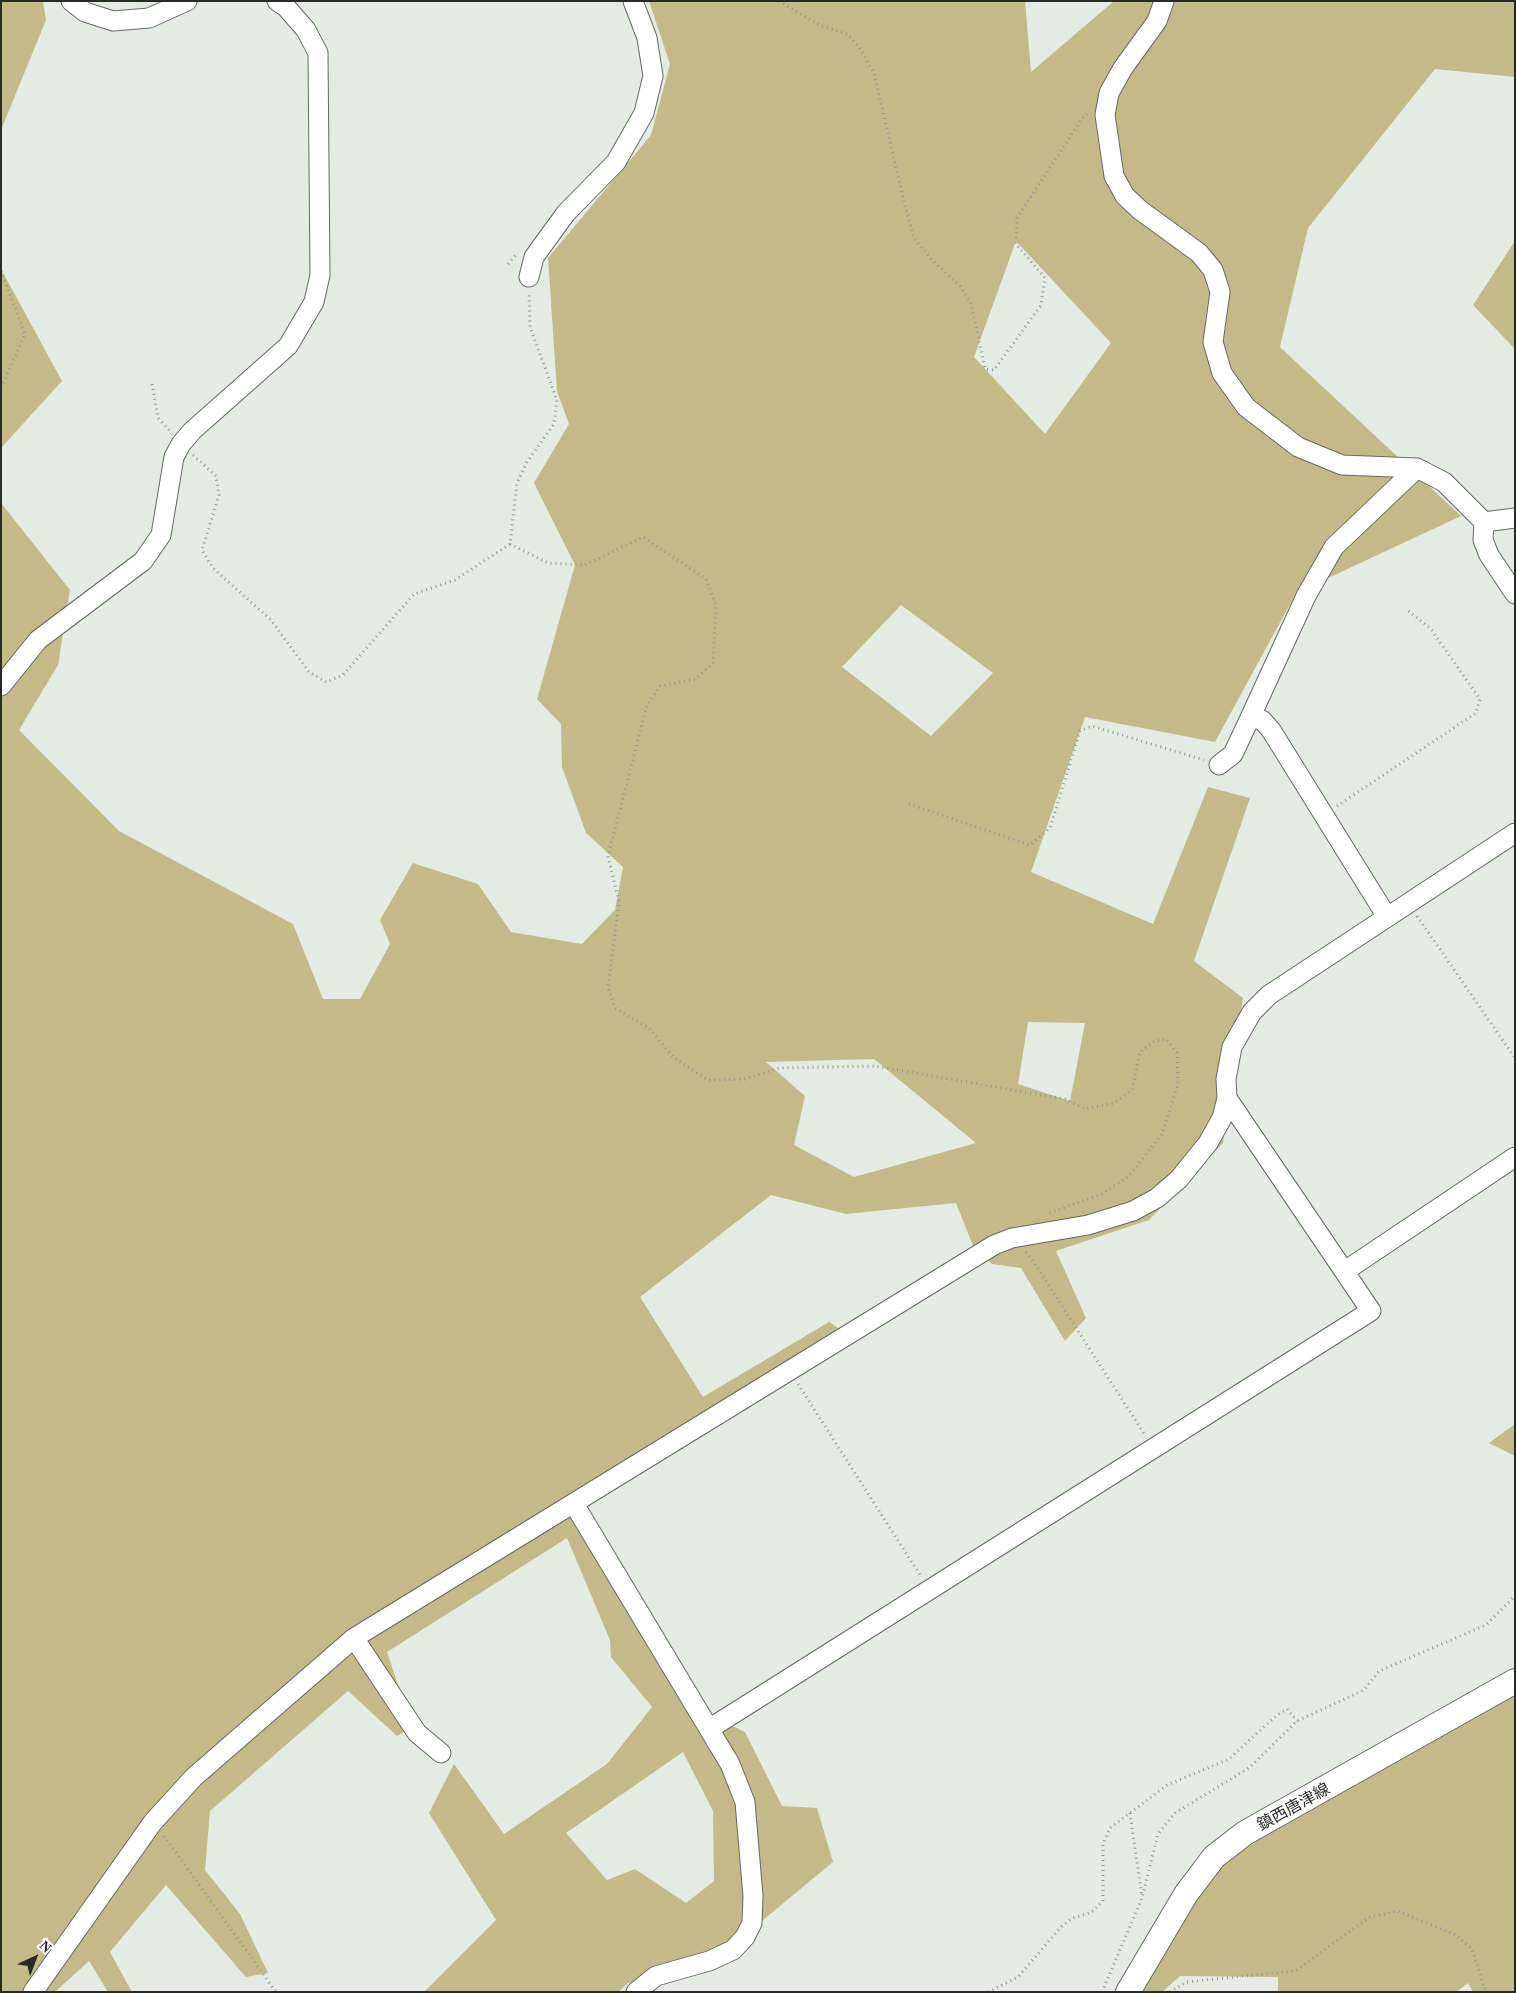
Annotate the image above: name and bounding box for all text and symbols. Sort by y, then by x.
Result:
street label: 鎮西唐津線 [1253,1778,1333,1834]
north arrow [10,1933,60,1983]
text: N [37,1938,54,1956]

